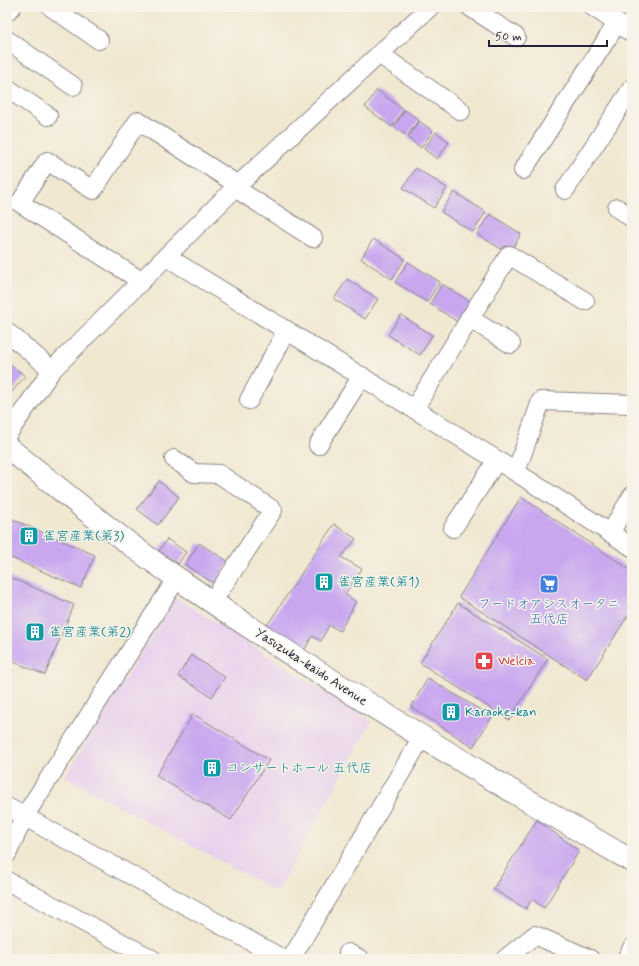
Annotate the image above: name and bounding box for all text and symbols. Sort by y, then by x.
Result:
scale bar [489,22,607,48]
text: 50 m [495,29,522,45]
building icon: 雀宮産業(第3) [18,525,40,547]
place label: 雀宮産業(第3) [43,528,124,545]
building icon: 雀宮産業(第1) [313,571,335,593]
supermarket icon: フードオアシスオータニ 五代店 [538,573,560,595]
place label: 雀宮産業(第1) [338,574,419,591]
place label: フードオアシスオータニ 五代店 [478,596,620,628]
building icon: 雀宮産業(第2) [24,621,46,643]
place label: 雀宮産業(第2) [49,624,131,641]
street label: Yasuzuka-kaido Avenue [252,624,370,710]
pharmacy icon: Welcia [473,650,495,672]
place label: Welcia [498,653,535,670]
building icon: Karaoke-kan [440,701,462,723]
place label: Karaoke-kan [465,704,537,721]
building icon: コンサートホール 五代店 [201,757,223,779]
place label: コンサートホール 五代店 [226,760,372,777]

